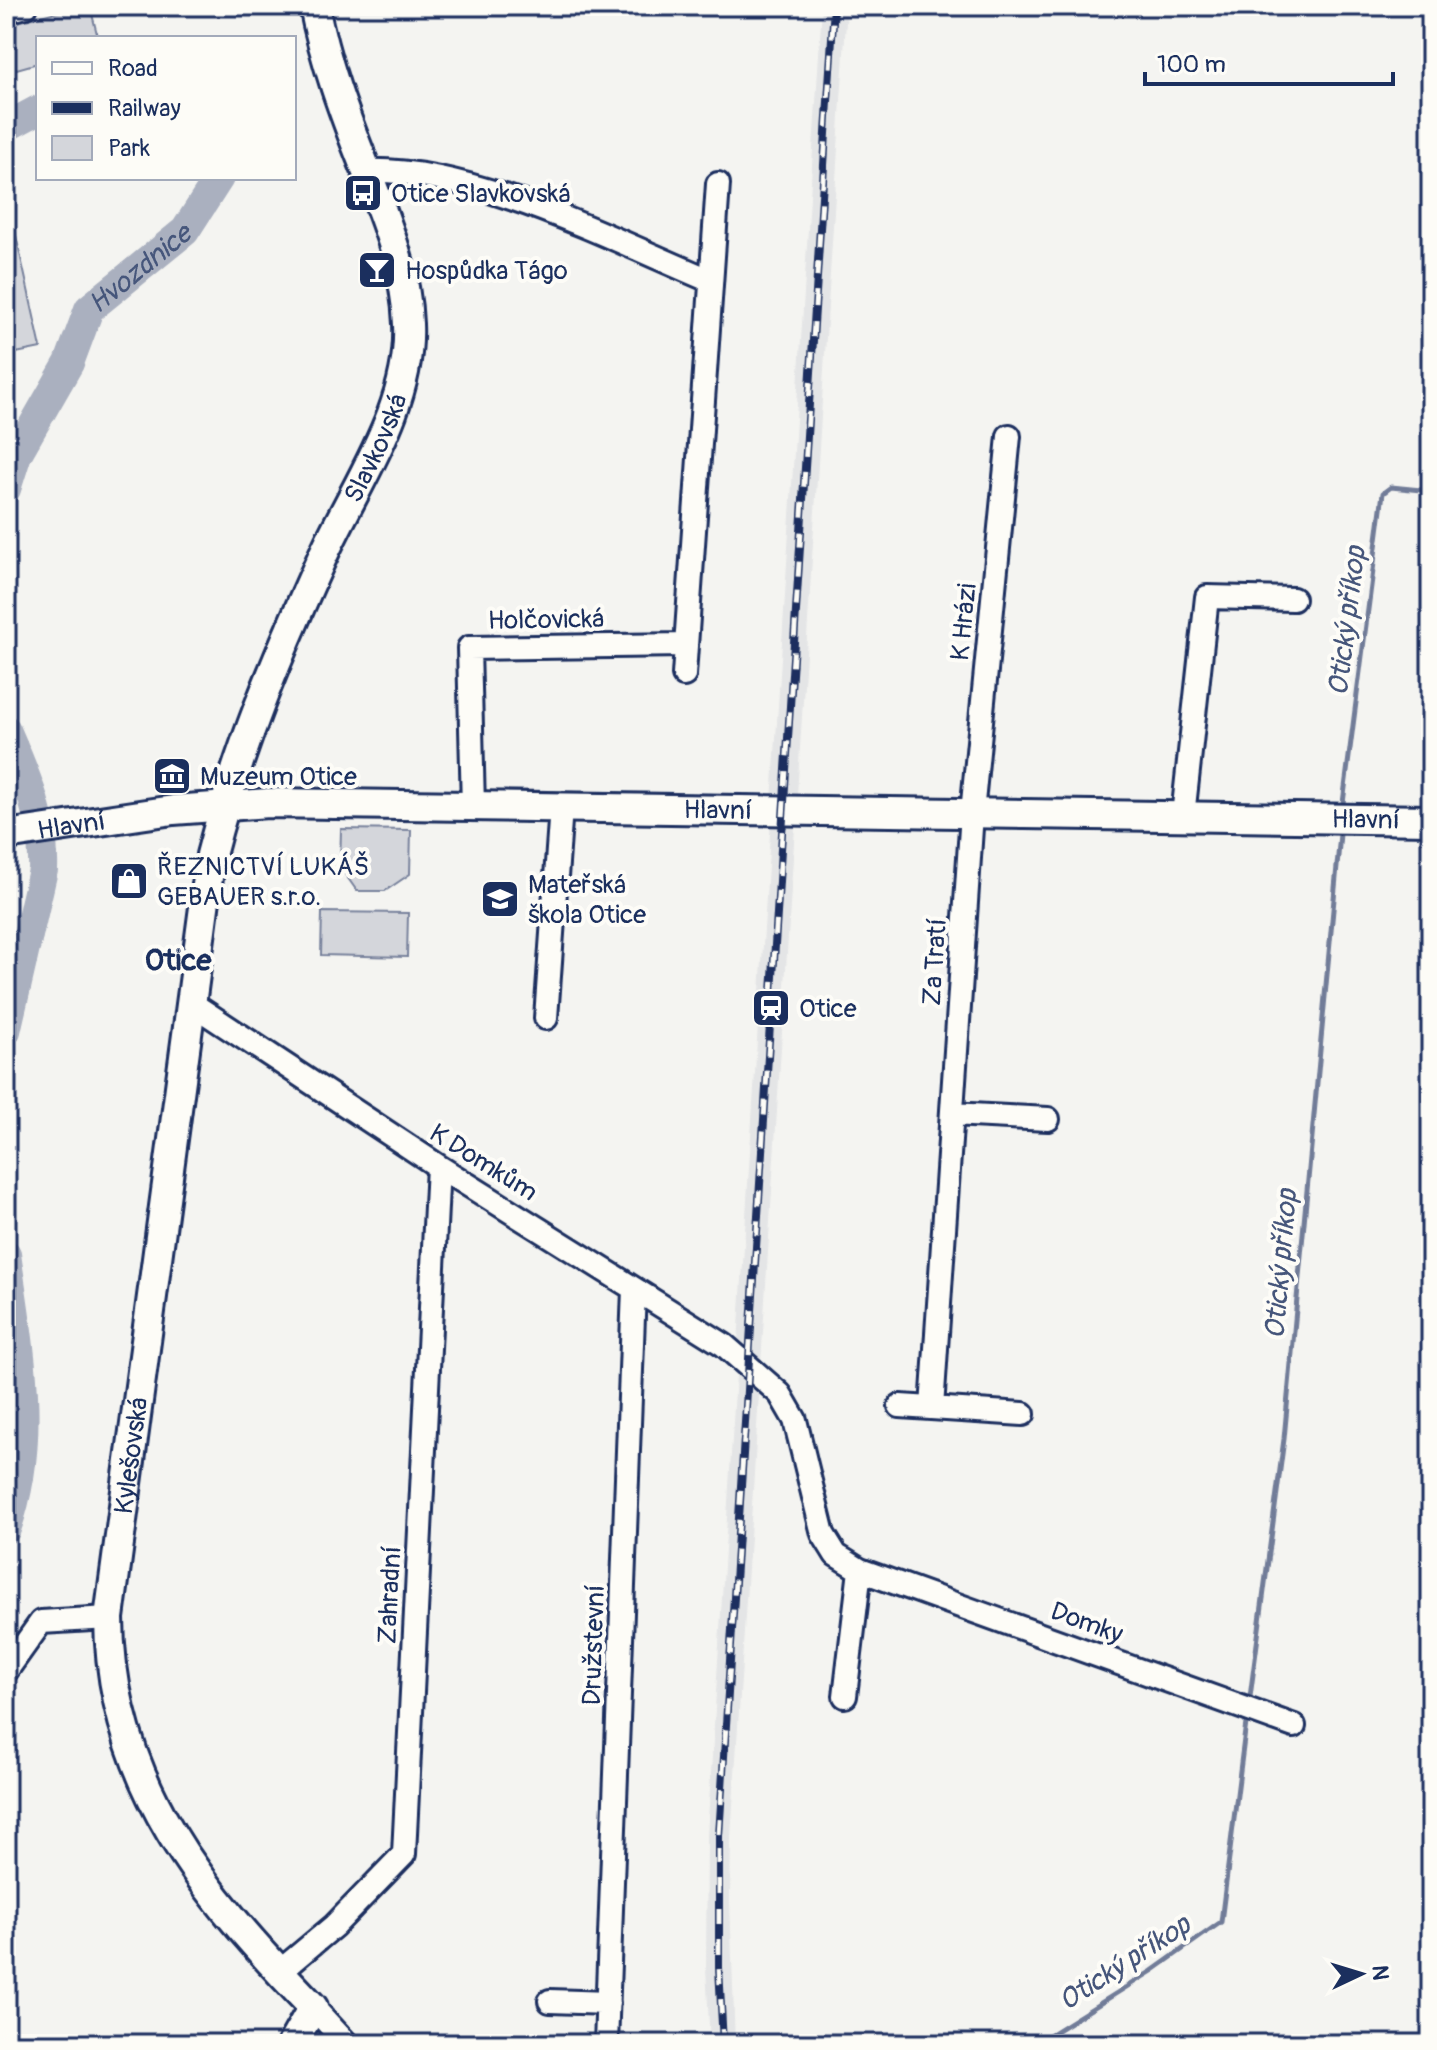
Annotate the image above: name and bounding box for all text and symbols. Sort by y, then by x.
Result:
legend [36,36,296,180]
scale bar [1145,36,1393,86]
text: 100 m [1157,50,1226,79]
text: Road [108,54,158,83]
text: Railway [108,94,181,123]
text: Park [108,134,150,163]
bus stop icon: Otice Slavkovská [342,172,384,214]
place label: Otice Slavkovská [391,178,571,210]
water label: Hvozdnice [82,215,201,321]
bar icon: Hospůdka Tágo [356,249,398,291]
place label: Hospůdka Tágo [405,255,568,287]
street label: Slavkovská [337,390,415,508]
water label: Otický příkop [1321,543,1374,698]
street label: K Hrázi [944,582,984,662]
street label: Holčovická [487,603,605,637]
museum icon: Muzeum Otice [151,755,193,797]
place label: Muzeum Otice [200,761,357,793]
street label: Hlavní [683,794,752,827]
street label: Hlavní [1331,804,1400,837]
street label: Hlavní [35,805,108,847]
place label: ŘEZNICTVÍ LUKÁŠ GEBAUER s.r.o. [157,850,369,913]
shop icon: ŘEZNICTVÍ LUKÁŠ GEBAUER s.r.o. [108,860,150,902]
place label: Mateřská škola Otice [528,869,646,931]
school or university icon: Mateřská škola Otice [479,878,521,920]
street label: Za Tratí [916,917,954,1007]
district label: Otice [145,942,212,979]
station icon: Otice [750,987,792,1029]
place label: Otice [799,993,857,1025]
street label: K Domkům [424,1117,543,1209]
water label: Otický příkop [1258,1186,1306,1340]
street label: Kylešovská [108,1395,155,1516]
street label: Zahradní [371,1545,409,1645]
street label: Družstevní [576,1584,612,1706]
street label: Domky [1046,1595,1127,1651]
water label: Otický příkop [1052,1907,1199,2019]
north arrow [1321,1934,1401,2014]
text: N [1365,1964,1394,1981]

